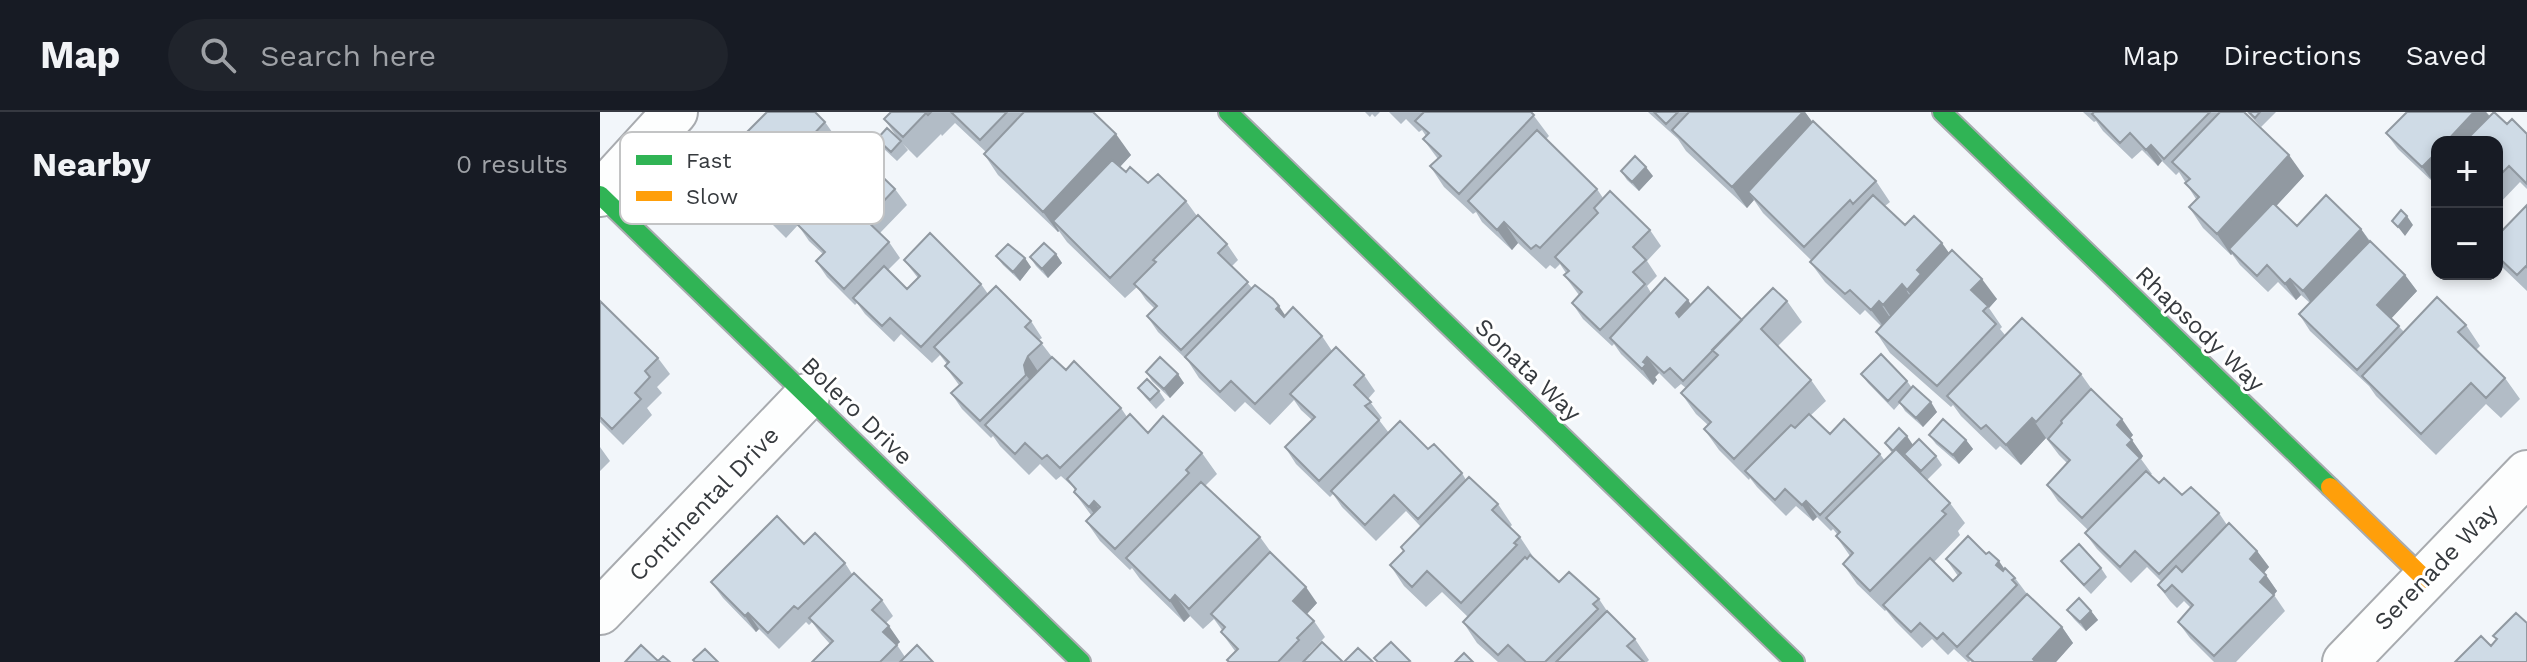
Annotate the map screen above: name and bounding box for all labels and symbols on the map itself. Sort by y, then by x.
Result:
legend [620,132,884,224]
text: Fast [686,148,732,173]
text: Slow [686,184,738,209]
street label: Rhapsody Way [2130,261,2271,398]
street label: Sonata Way [1469,313,1587,428]
street label: Bolero Drive [796,351,918,471]
street label: Continental Drive [623,421,785,587]
street label: Serenade Way [2369,498,2504,636]

